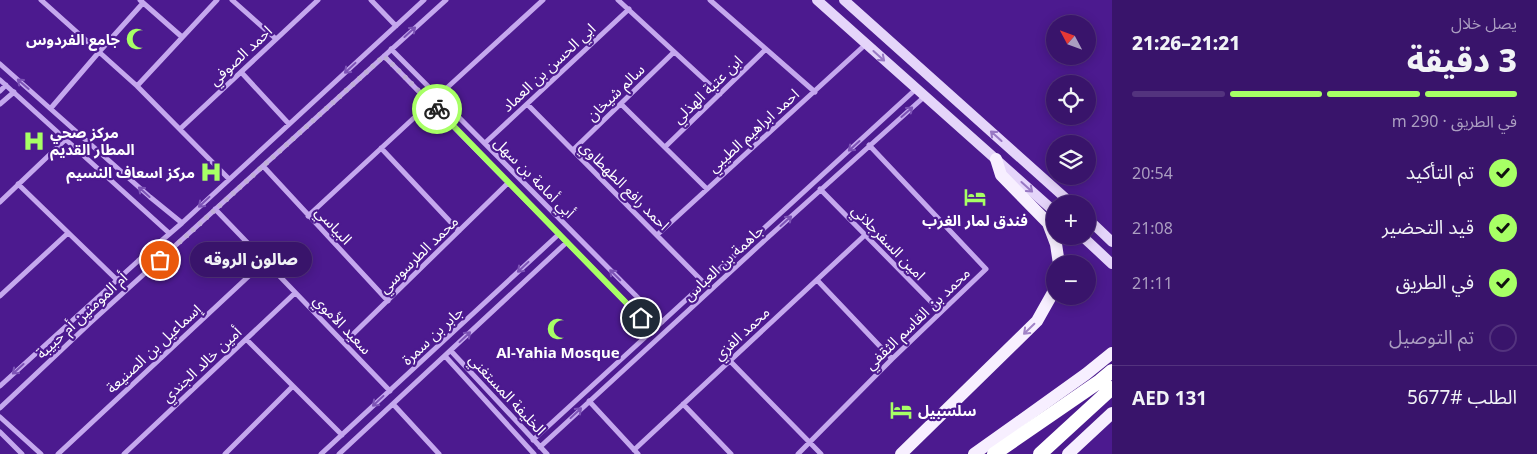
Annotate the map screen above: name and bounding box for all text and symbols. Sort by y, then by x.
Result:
text: يصل خلال [1451,12,1517,34]
north arrow [1046,15,1096,65]
map controls [1046,15,1096,305]
street label: ابي الحسن بن العماد [497,18,601,118]
street label: احمد الصوفي [204,21,278,91]
mosque icon: جامع الفردوس [124,26,150,52]
one-way arrow [404,26,417,38]
place label: جامع الفردوس [26,29,121,51]
text: 21:21–21:26 [1132,30,1240,56]
text: 3 دقيقة [1407,38,1517,81]
one-way arrow [873,50,886,62]
street label: ابن عتبة الهذلي [668,51,748,129]
street label: سالم شيخان [581,59,650,126]
one-way arrow [343,63,356,74]
button: locate [1046,75,1096,125]
one-way arrow [16,78,29,89]
courier [412,84,462,134]
street label: احمد ابراهيم الطيبي [703,84,805,178]
icon: bike [423,95,451,123]
one-way arrow [900,106,913,118]
text: في الطريق · 290 m [1392,110,1517,132]
place label: مركز صحي المطار القديم [50,122,135,161]
hospital icon: مركز صحي المطار القديم [21,128,47,154]
one-way arrow [990,130,1003,142]
street label: أبي أمامة بن سهل [489,132,580,224]
button: layers [1046,135,1096,185]
street label: احمد رافع الطهطاوي [574,136,674,236]
one-way arrow [848,140,861,152]
hospital icon: مركز اسعاف النسيم [198,159,224,185]
text: تم التأكيد [1406,159,1474,185]
icon: check [1489,159,1517,187]
place label: مركز اسعاف النسيم [66,162,195,184]
text: 20:54 [1132,162,1173,184]
one-way arrow [1020,181,1033,192]
hotel icon: فندق لمار الغرب [962,184,988,210]
one-way arrow [138,187,151,198]
button: + [1046,195,1096,245]
one-way arrow [198,196,211,208]
street label: امين السفرجلاني [846,200,930,286]
street label: البياسي [309,202,357,250]
place label: فندق لمار الغرب [922,210,1028,230]
street label: محمد الطرسوسي [374,211,464,299]
text: قيد التحضير [1382,214,1474,240]
icon: check [1489,214,1517,242]
one-way arrow [779,215,792,226]
text: 21:08 [1132,217,1173,239]
street label: جاهمة بن العباس [678,219,768,305]
pin [139,239,181,281]
callout: صالون الروقه [190,242,312,278]
icon: bag [146,246,174,274]
text: صالون الروقه [204,248,298,270]
button: − [1046,255,1096,305]
one-way arrow [517,261,530,273]
street label: محمد بن القاسم الثقفي [860,262,976,375]
street label: أم المومنين أم حبيبة [31,267,133,364]
one-way arrow [609,269,621,281]
text: في الطريق [1396,269,1474,295]
icon: check [1489,269,1517,297]
text: 21:11 [1132,272,1173,294]
street label: سعيد الأموي [308,290,377,360]
pin [620,297,662,339]
street label: إسماعيل بن الصنيعة [101,298,206,398]
street label: جابر بن سمرة [397,301,467,369]
street label: محمد الفزي [709,302,775,366]
icon: home [627,304,655,332]
mosque icon: Al-Yahia Mosque [545,316,571,342]
street label: أمين خالد الجندي [157,322,247,408]
one-way arrow [1024,323,1036,335]
text: تم التوصيل [1389,324,1474,350]
one-way arrow [458,332,471,344]
place label: Al-Yahia Mosque [496,342,620,362]
street label: الخليفة المستغني [463,349,551,441]
one-way arrow [12,363,25,375]
text: الطلب #5677 [1407,384,1517,410]
text: AED 131 [1132,385,1207,411]
one-way arrow [372,395,385,407]
hotel icon: سلسبيل [888,397,914,423]
place label: سلسبيل [918,400,976,420]
one-way arrow [569,407,582,419]

